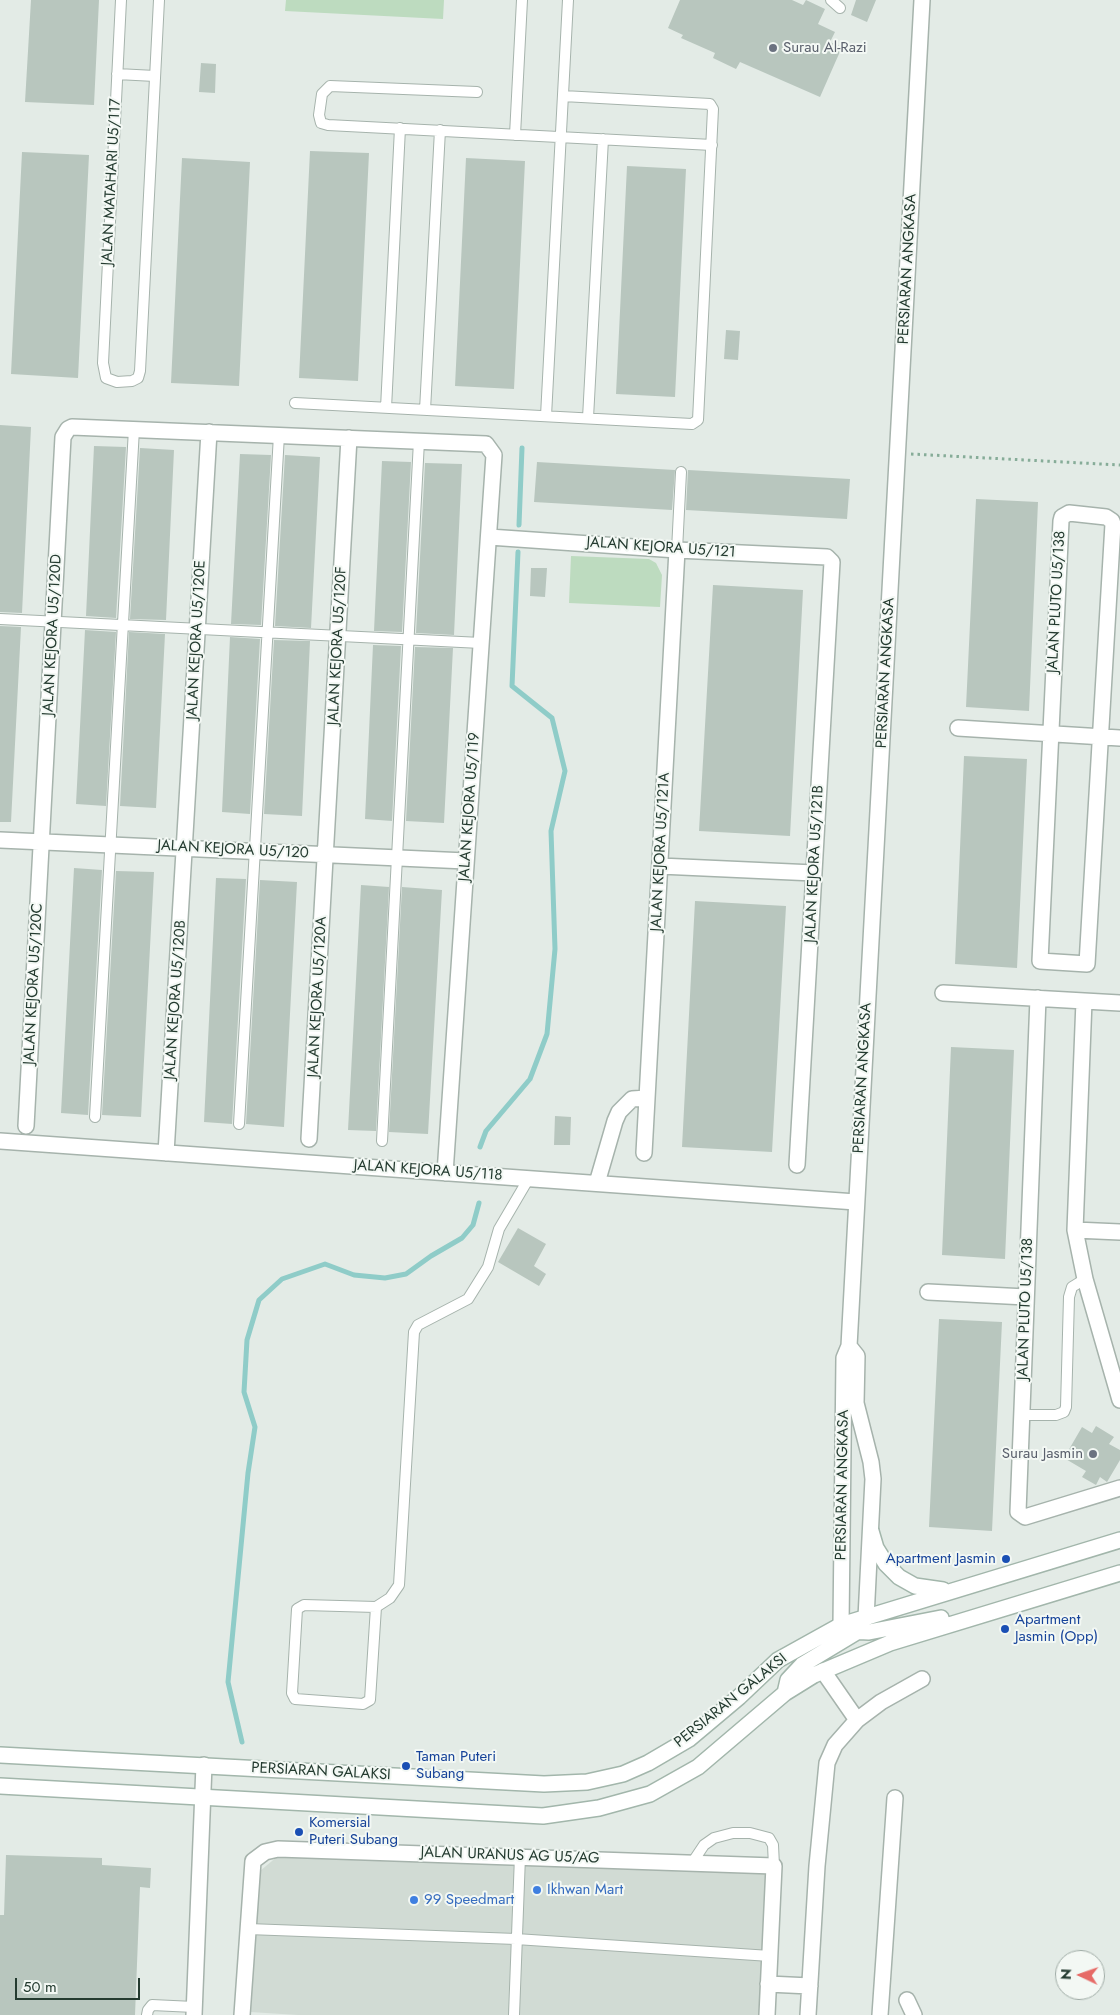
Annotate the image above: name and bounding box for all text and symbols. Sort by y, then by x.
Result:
place label: Surau Al-Razi [783,39,867,57]
marker: Surau Al-Razi [767,42,779,54]
street label: JALAN MATAHARI U5/117 [99,98,125,266]
street label: PERSIARAN ANGKASA [895,193,921,345]
street label: JALAN PLUTO U5/138 [1044,530,1070,674]
street label: JALAN KEJORA U5/121 [586,534,736,562]
street label: JALAN KEJORA U5/120D [40,554,66,716]
street label: JALAN KEJORA U5/120E [184,560,210,720]
street label: JALAN KEJORA U5/120F [325,566,351,726]
street label: PERSIARAN ANGKASA [873,597,899,749]
street label: JALAN KEJORA U5/119 [456,732,484,882]
street label: JALAN KEJORA U5/121A [648,772,674,932]
street label: JALAN KEJORA U5/121B [802,785,828,943]
street label: JALAN KEJORA U5/120 [157,837,309,863]
street label: JALAN KEJORA U5/120C [21,903,47,1065]
street label: JALAN KEJORA U5/120A [305,916,331,1078]
street label: JALAN KEJORA U5/120B [161,920,191,1080]
street label: PERSIARAN ANGKASA [850,1002,876,1154]
street label: JALAN KEJORA U5/118 [353,1157,503,1185]
street label: JALAN PLUTO U5/138 [1015,1238,1037,1380]
street label: PERSIARAN ANGKASA [833,1409,853,1561]
place label: Surau Jasmin [1002,1445,1083,1463]
marker: Surau Jasmin [1087,1448,1099,1460]
place label: Apartment Jasmin [886,1550,996,1568]
marker: Apartment Jasmin [1000,1553,1012,1565]
place label: Apartment Jasmin (Opp) [1015,1611,1098,1646]
marker: Apartment Jasmin (Opp) [999,1623,1011,1635]
street label: PERSIARAN GALAKSI [671,1650,791,1752]
place label: Taman Puteri Subang [416,1748,496,1783]
street label: PERSIARAN GALAKSI [251,1759,391,1785]
marker: Taman Puteri Subang [400,1760,412,1772]
place label: Komersial Puteri Subang [309,1814,398,1849]
marker: Komersial Puteri Subang [293,1826,305,1838]
street label: JALAN URANUS AG U5/AG [420,1844,600,1868]
place label: Ikhwan Mart [547,1881,623,1899]
marker: Ikhwan Mart [531,1884,543,1896]
place label: 99 Speedmart [424,1891,514,1909]
marker: 99 Speedmart [408,1894,420,1906]
north arrow [1055,1950,1105,2000]
scale bar [18,1968,142,2000]
text: N [1056,1968,1076,1980]
text: 50 m [23,1976,57,1998]

